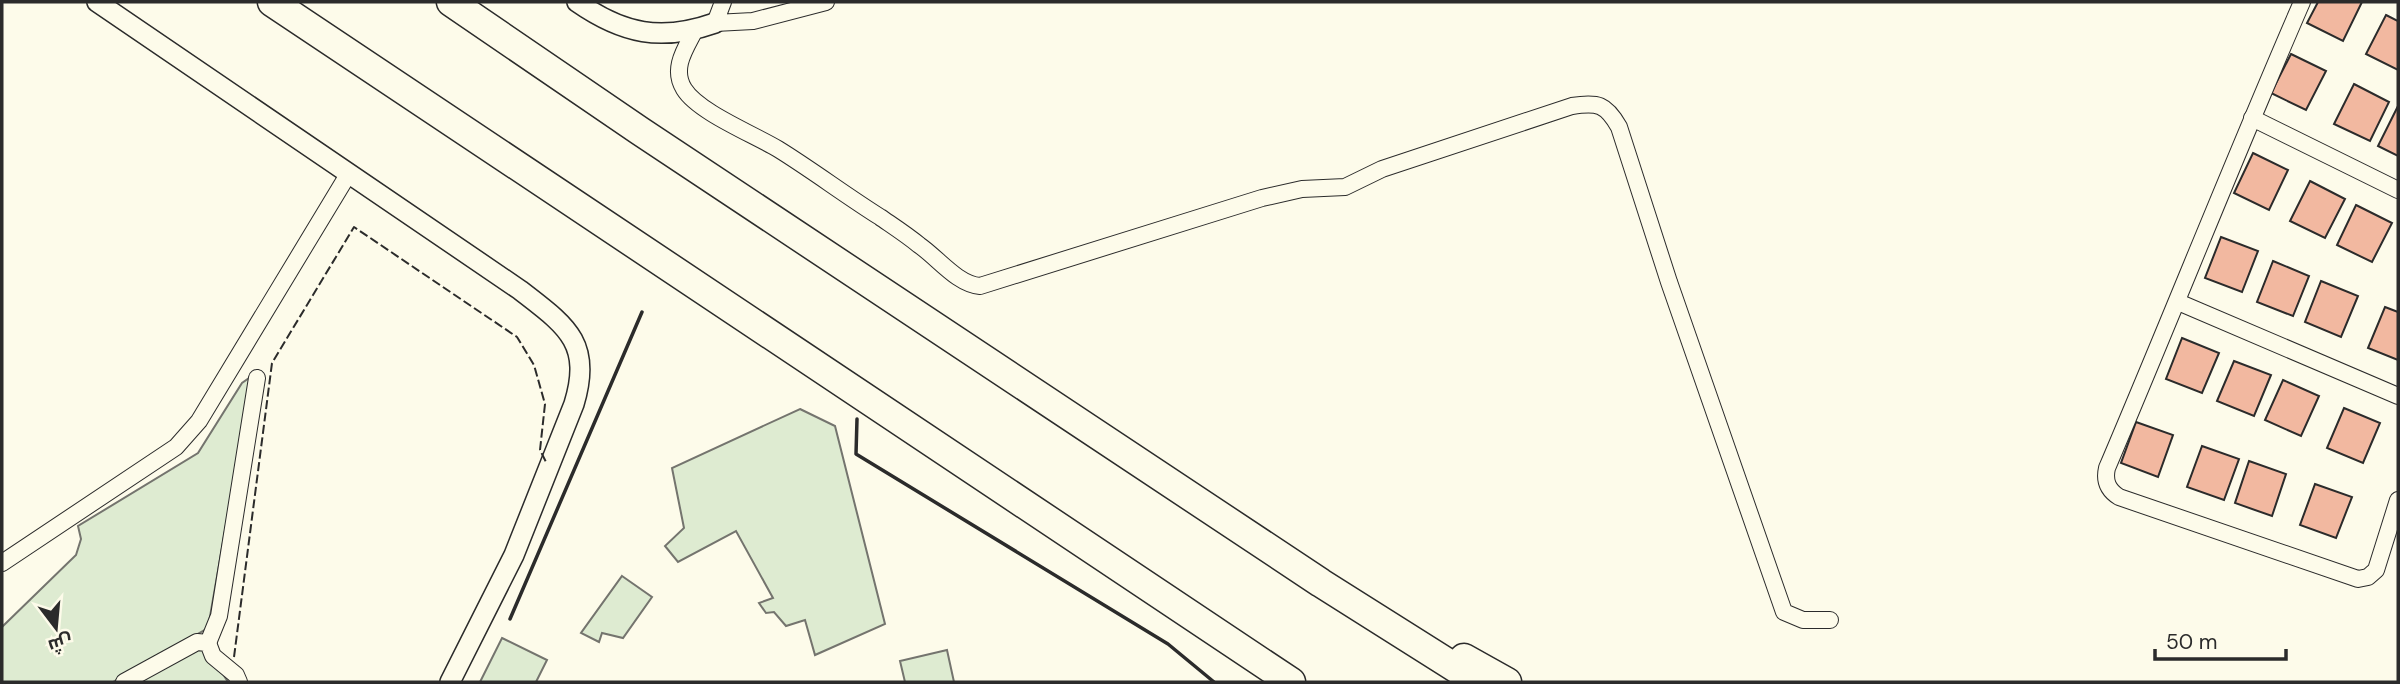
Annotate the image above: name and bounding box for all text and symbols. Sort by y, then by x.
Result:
north arrow [21,593,91,663]
scale bar [2155,618,2286,662]
text: ش [45,628,76,659]
text: 50 m [2166,628,2217,656]

